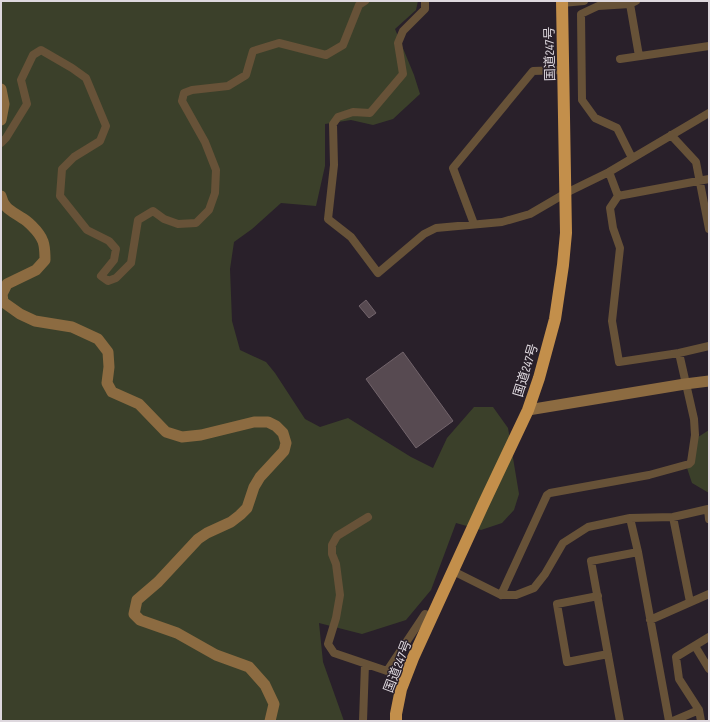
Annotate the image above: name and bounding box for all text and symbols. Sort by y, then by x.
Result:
street label: 国道247号 [542,26,558,82]
street label: 国道247号 [510,342,542,399]
street label: 国道247号 [381,638,415,695]

